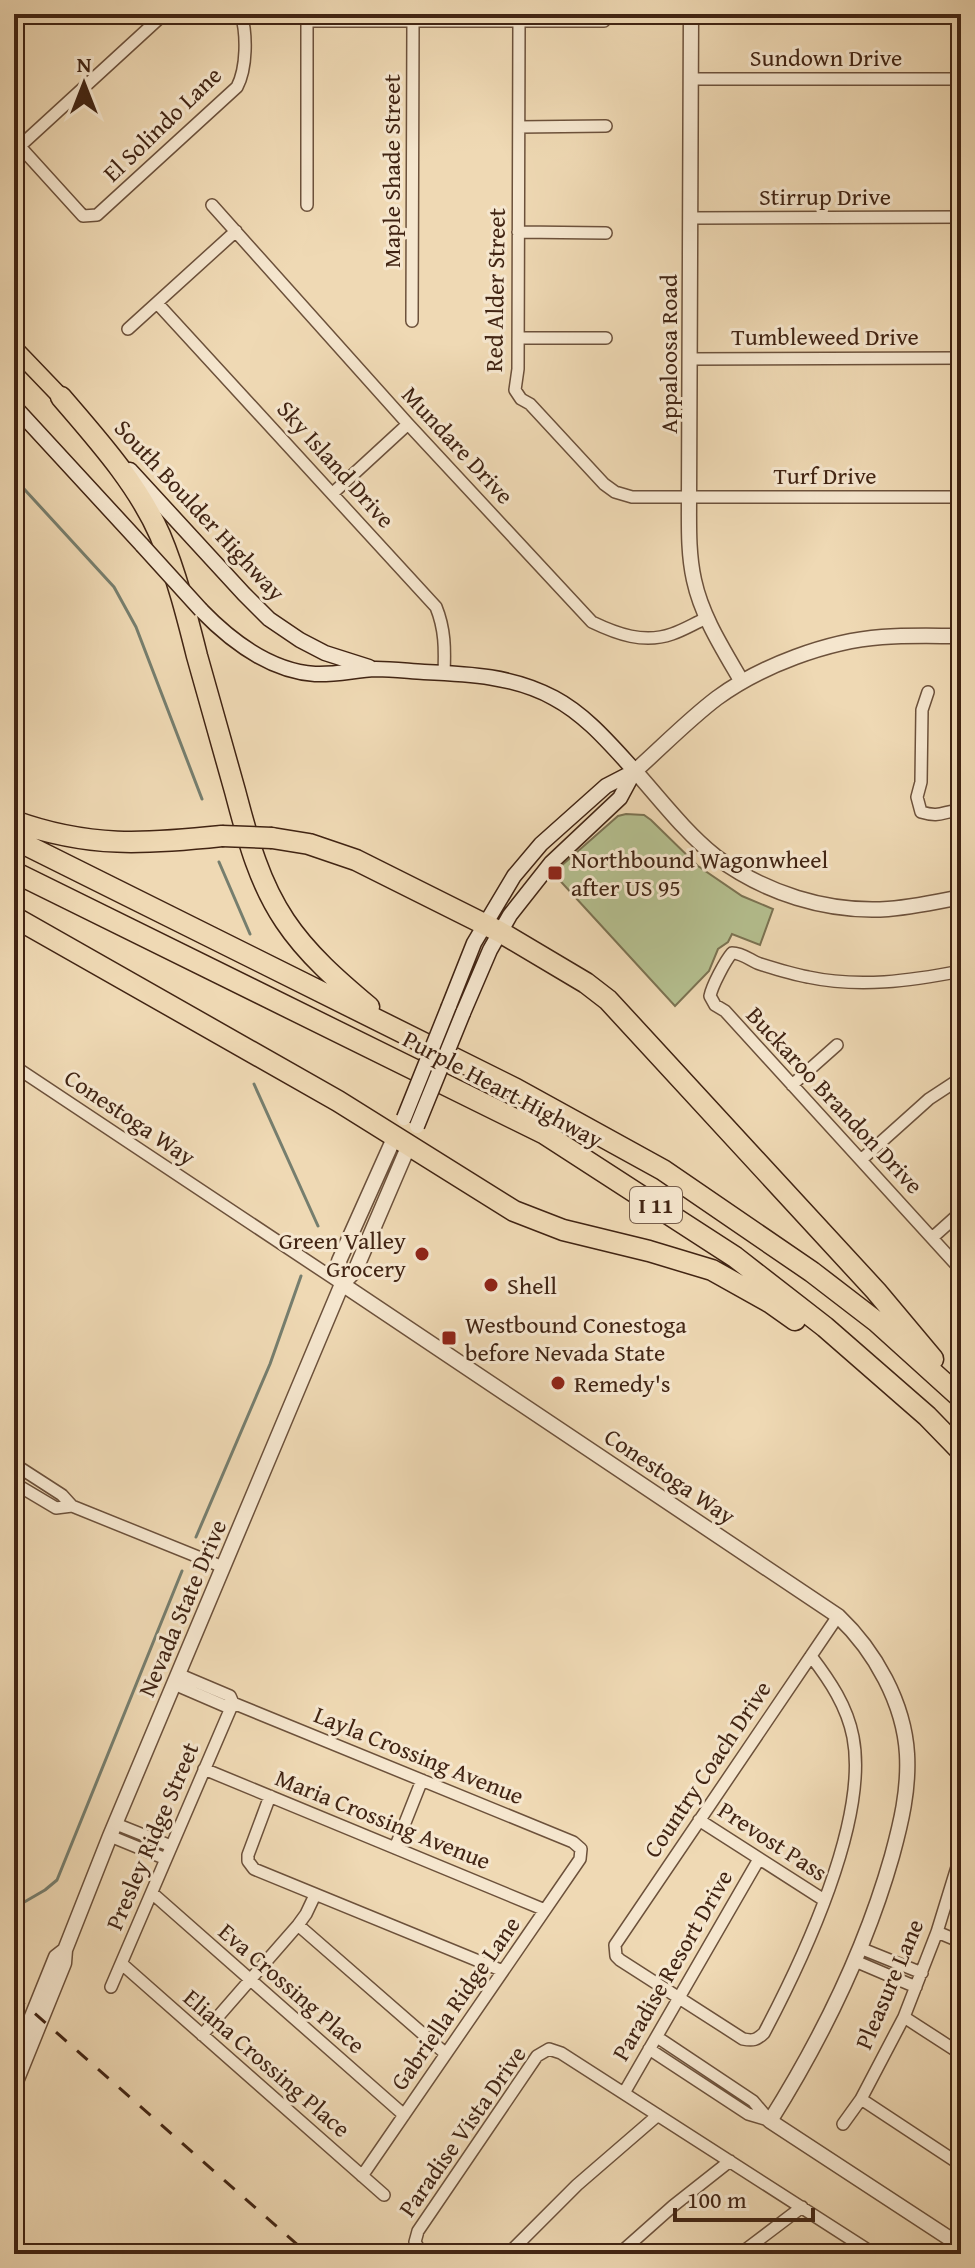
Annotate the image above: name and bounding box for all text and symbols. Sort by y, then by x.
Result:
street label: Sundown Drive [750,40,902,75]
north arrow [44,44,124,124]
text: N [77,48,92,80]
street label: El Solindo Lane [95,58,229,190]
street label: Maple Shade Street [374,74,409,268]
street label: Stirrup Drive [759,179,891,214]
street label: Red Alder Street [476,207,514,373]
street label: Appaloosa Road [651,274,686,434]
street label: Tumbleweed Drive [731,319,919,354]
street label: Mundare Drive [394,378,522,512]
street label: Sky Island Drive [269,392,403,536]
street label: South Boulder Highway [106,411,294,609]
street label: Turf Drive [773,458,877,493]
place label: Northbound Wagonwheel after US 95 [571,842,829,905]
marker: Northbound Wagonwheel after US 95 [546,864,564,882]
street label: Buckaroo Brandon Drive [739,998,931,1202]
street label: Purple Heart Highway [397,1021,609,1157]
street label: Conestoga Way [57,1060,203,1174]
road number: I 11 [630,1187,682,1223]
place label: Green Valley Grocery [279,1223,406,1286]
marker: Green Valley Grocery [413,1245,431,1263]
place label: Shell [507,1268,557,1303]
marker: Shell [482,1276,500,1294]
place label: Westbound Conestoga before Nevada State [465,1307,687,1370]
marker: Westbound Conestoga before Nevada State [440,1329,458,1347]
place label: Remedy's [574,1366,670,1401]
marker: Remedy's [549,1374,567,1392]
street label: Conestoga Way [597,1419,743,1533]
street label: Nevada State Drive [129,1514,235,1702]
street label: Country Coach Drive [635,1673,779,1865]
street label: Layla Crossing Avenue [309,1697,529,1813]
street label: Presley Ridge Street [97,1736,208,1935]
street label: Maria Crossing Avenue [270,1760,496,1878]
street label: Prevost Pass [711,1793,835,1889]
street label: Paradise Resort Drive [603,1863,741,2067]
street label: Gabriella Ridge Lane [382,1909,528,2097]
street label: Pleasure Lane [846,1913,932,2055]
street label: Eva Crossing Place [211,1914,373,2062]
street label: Eliana Crossing Place [176,1980,358,2146]
street label: Paradise Vista Drive [390,2038,534,2224]
scale bar [675,2172,813,2222]
text: 100 m [687,2182,747,2217]

